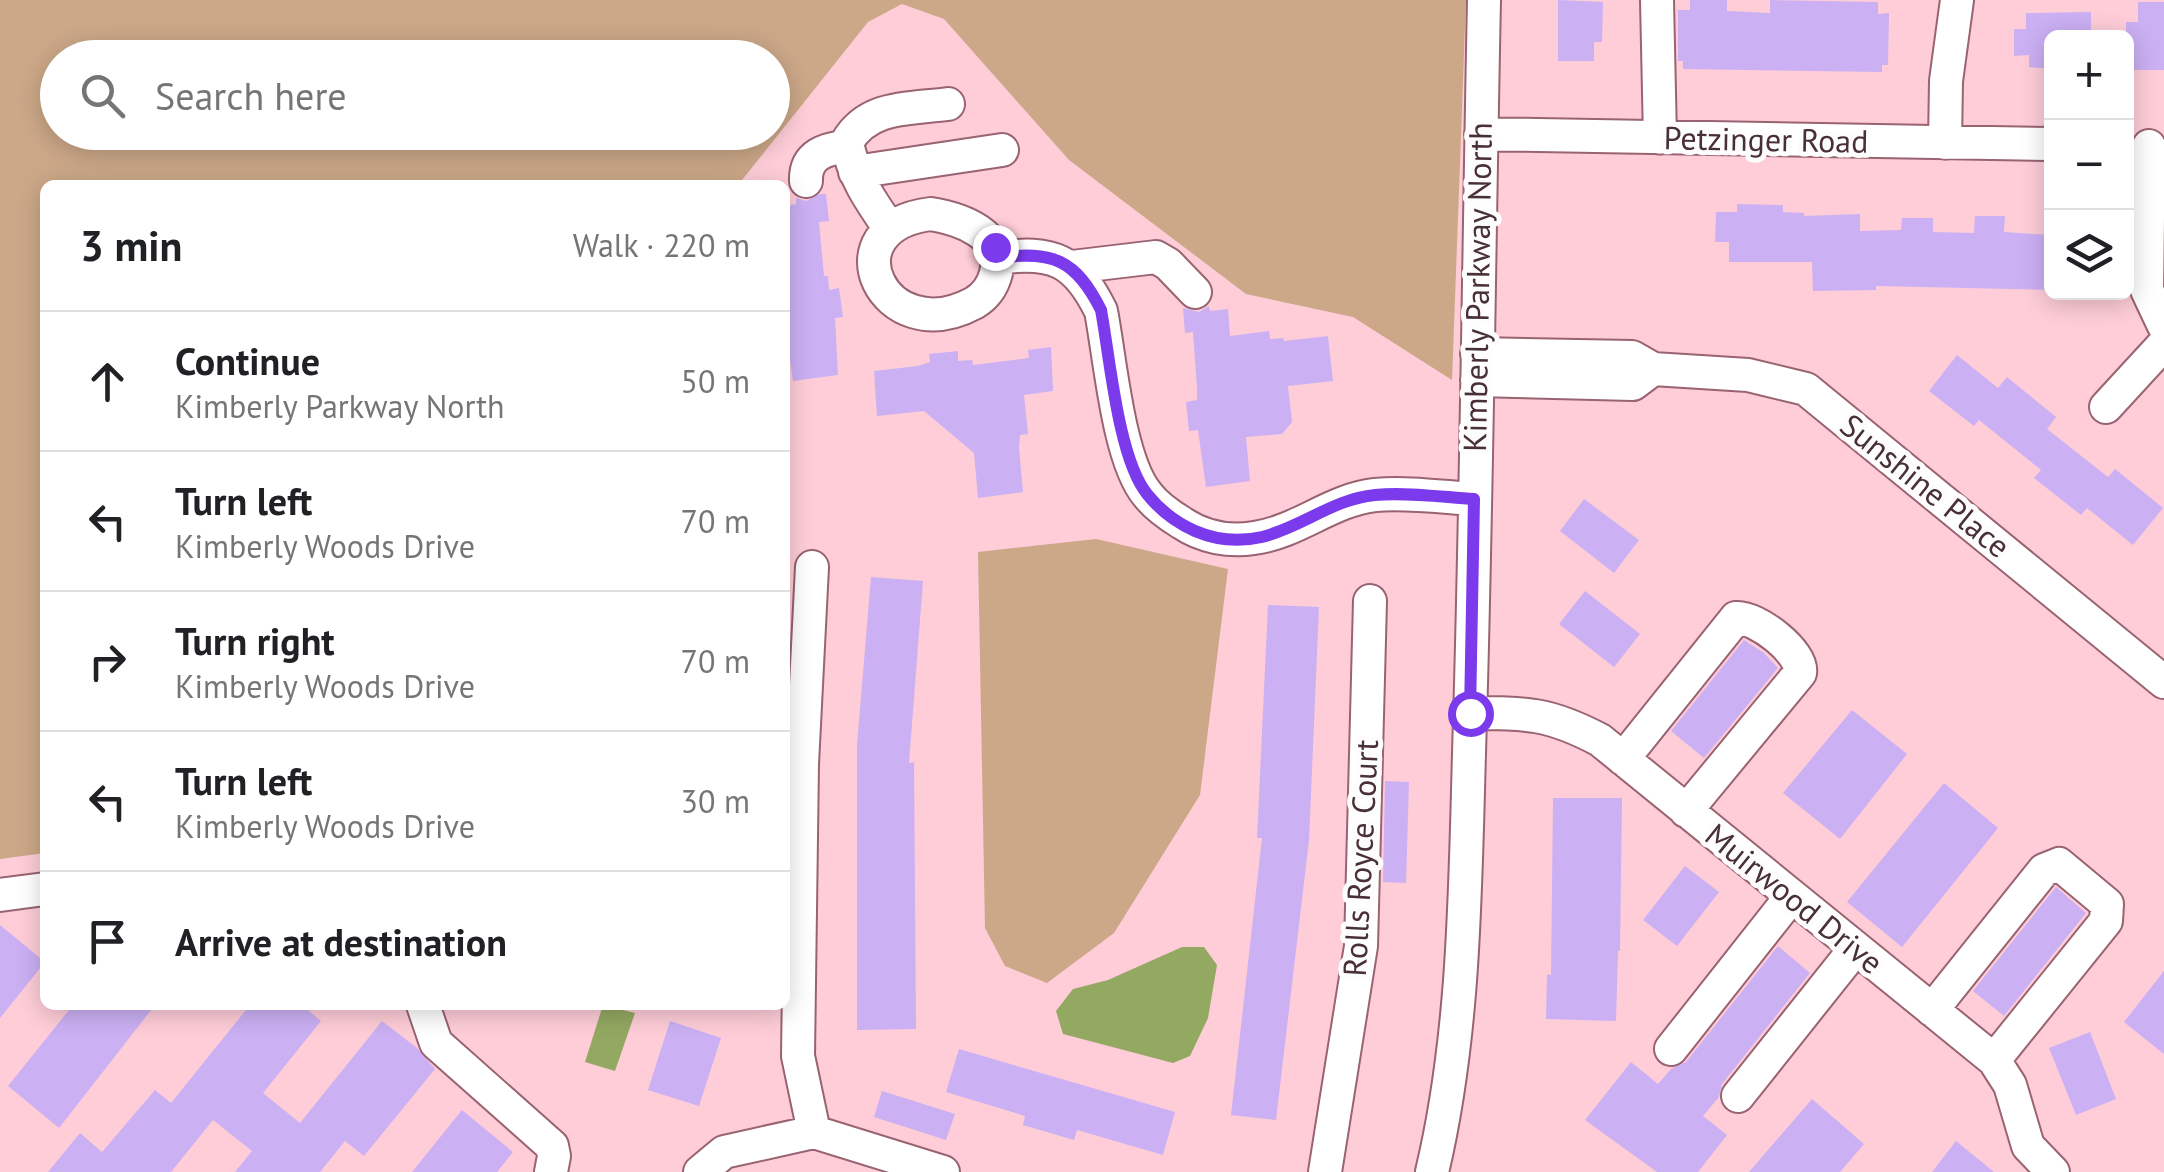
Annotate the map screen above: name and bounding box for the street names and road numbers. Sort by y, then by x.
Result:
street label: Petzinger Road [1663,116,1869,162]
street label: Kimberly Parkway North [1453,122,1501,452]
street label: Sunshine Place [1832,404,2019,567]
street label: Rolls Royce Court [1333,738,1387,977]
street label: Muirwood Drive [1697,814,1892,983]

